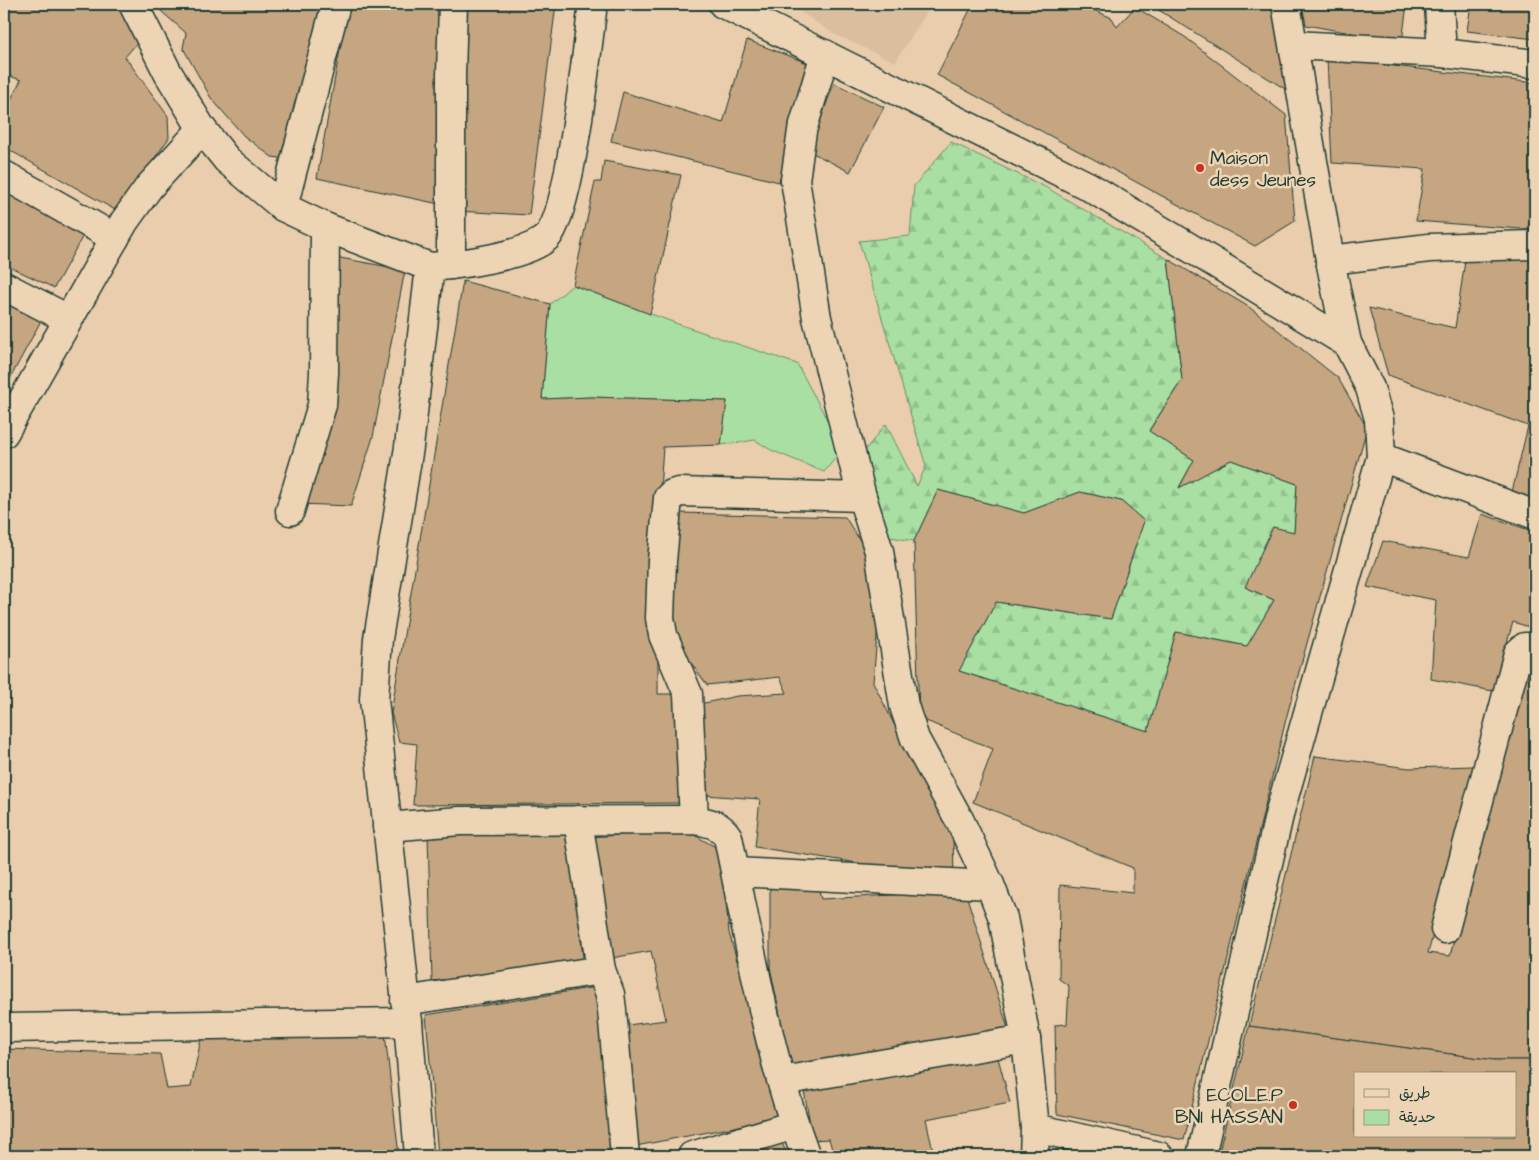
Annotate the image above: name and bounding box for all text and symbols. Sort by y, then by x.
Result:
place label: Maison dess Jeunes [1210,145,1316,194]
marker: Maison dess Jeunes [1194,162,1206,174]
legend [1354,1072,1516,1138]
place label: ECOLE.P BNI HASSAN [1175,1082,1283,1131]
text: طريق [1399,1083,1431,1104]
marker: ECOLE.P BNI HASSAN [1287,1099,1299,1111]
text: حديقة [1399,1107,1436,1128]

